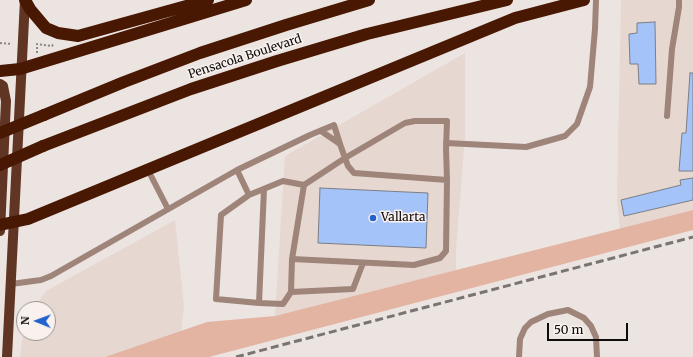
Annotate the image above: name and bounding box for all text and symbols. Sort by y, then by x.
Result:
street label: Pensacola Boulevard [186,32,304,82]
place label: Vallarta [381,211,425,225]
marker: Vallarta [368,213,378,223]
north arrow [16,301,56,341]
scale bar [549,315,630,341]
text: N [18,316,32,325]
text: 50 m [554,322,583,337]

